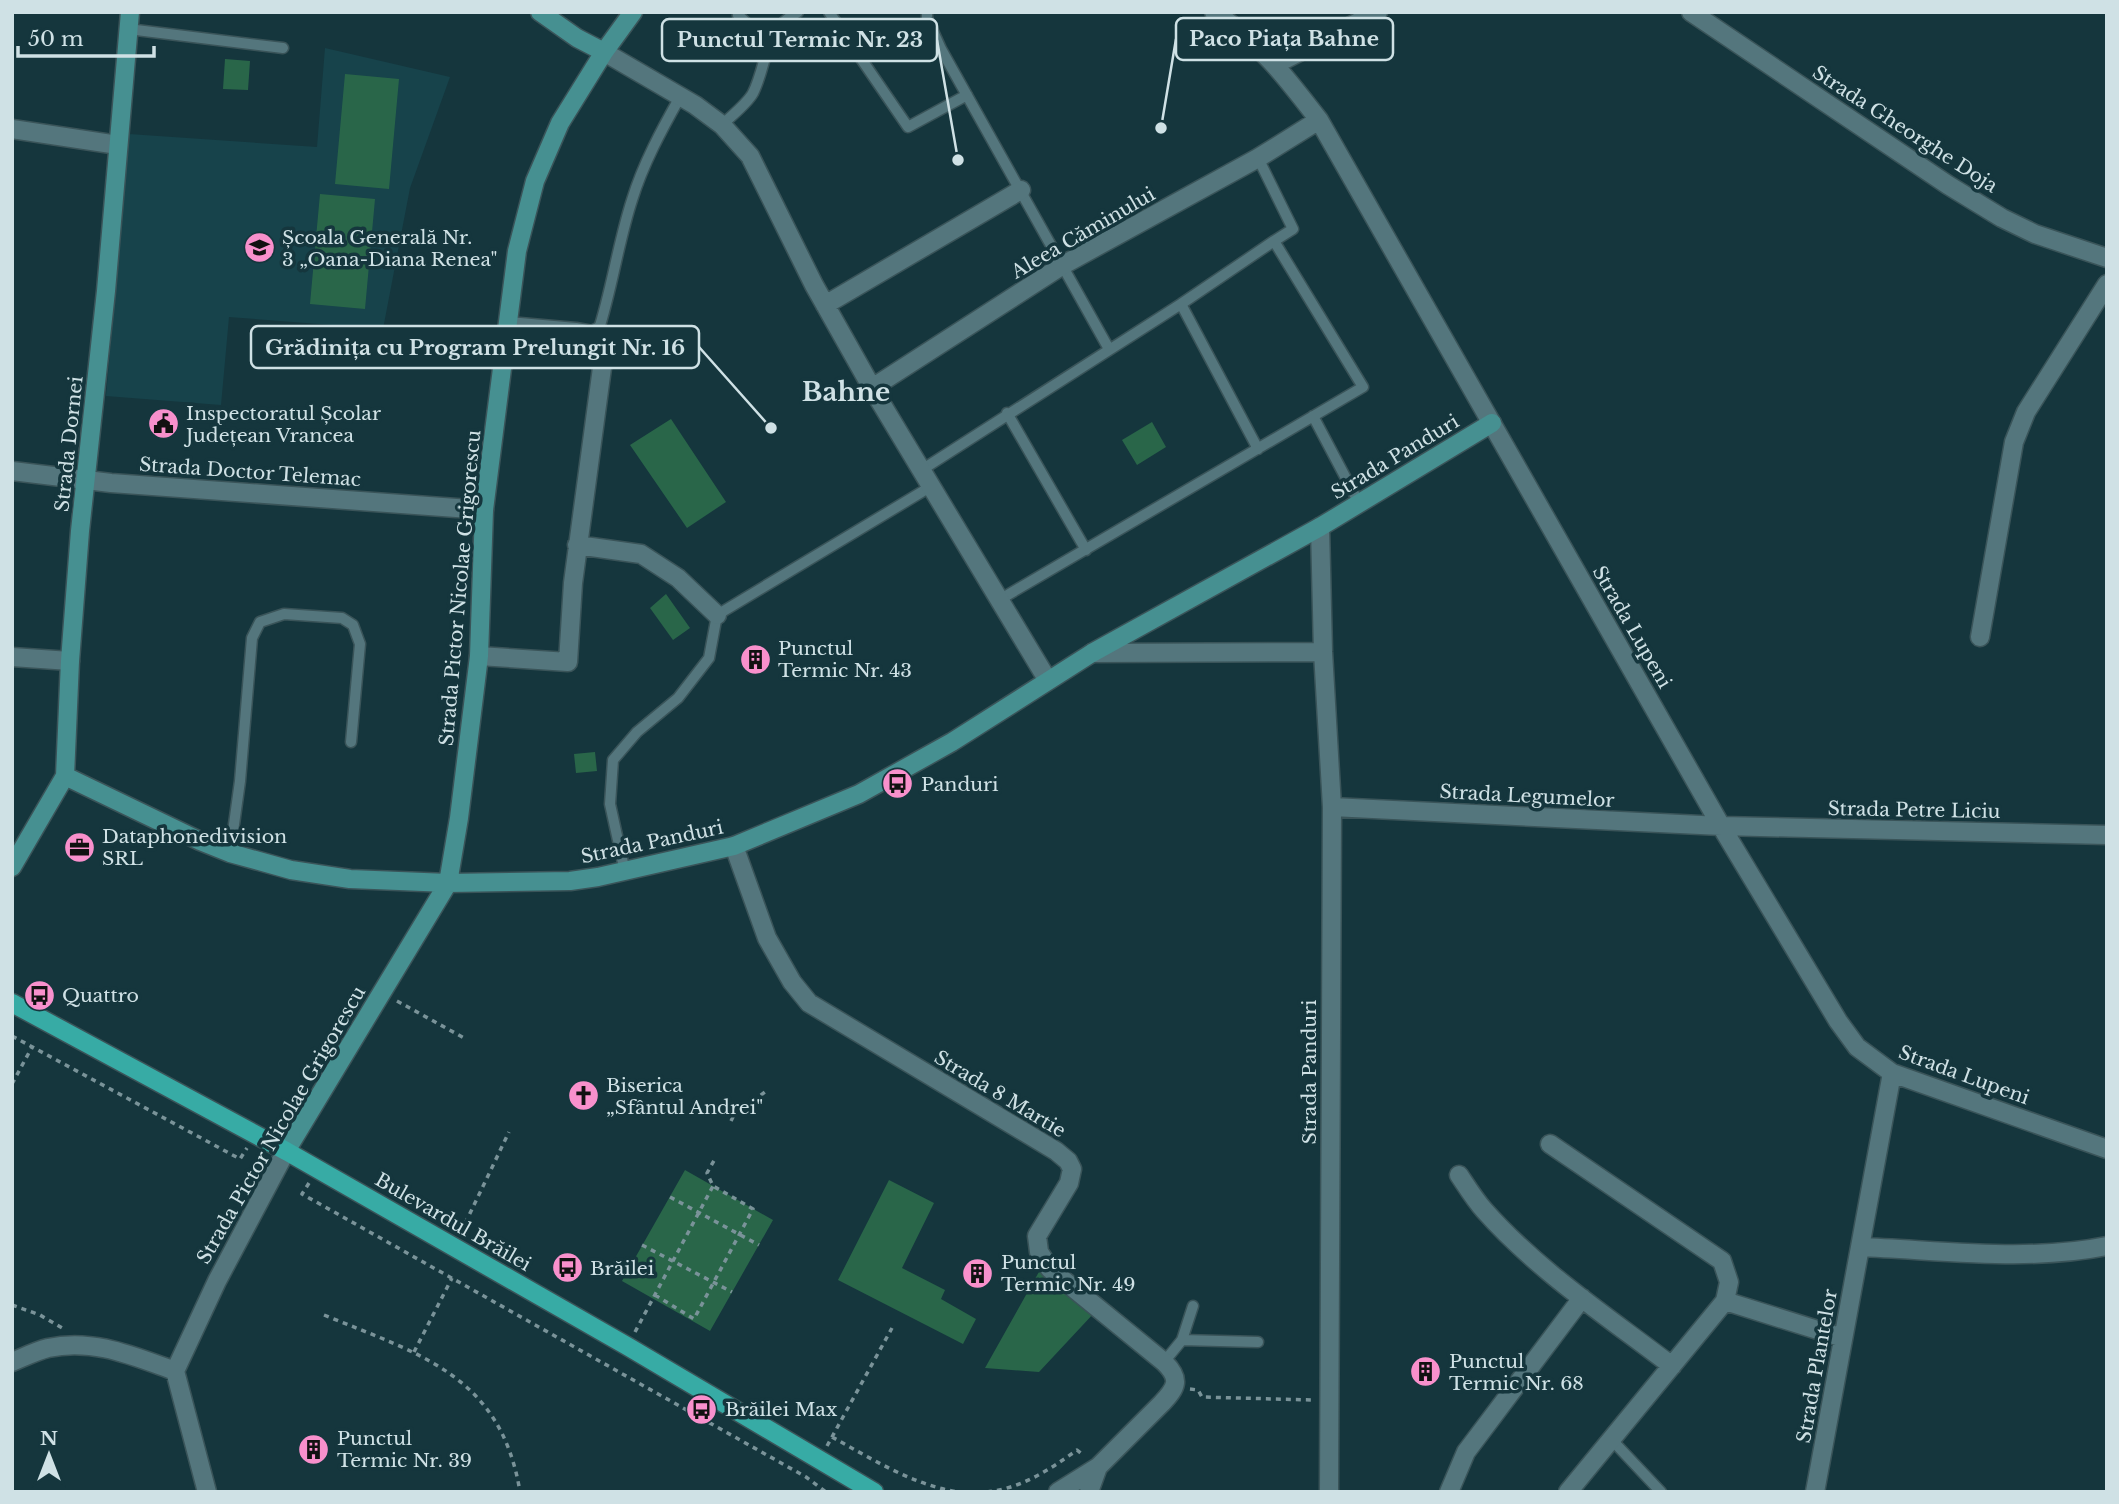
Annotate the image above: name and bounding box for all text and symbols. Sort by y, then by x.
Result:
scale bar [18,14,154,58]
callout: Paco Piața Bahne [1176,18,1393,60]
callout: Punctul Termic Nr. 23 [662,19,937,61]
text: 50 m [28,26,84,52]
text: Paco Piața Bahne [1189,26,1379,52]
text: Punctul Termic Nr. 23 [677,27,923,53]
street label: Strada Gheorghe Doja [1808,61,2002,198]
street label: Aleea Căminului [1006,182,1159,284]
place label: Școala Generală Nr. 3 „Oana-Diana Renea" [282,226,498,271]
school or university icon: Școala Generală Nr. 3 „Oana-Diana Renea" [242,231,276,265]
callout: Grădinița cu Program Prelungit Nr. 16 [251,326,699,368]
text: Grădinița cu Program Prelungit Nr. 16 [265,335,685,361]
street label: Strada Dornei [50,375,88,513]
district label: Bahne [802,376,890,408]
place label: Inspectoratul Școlar Județean Vrancea [183,402,381,447]
public building icon: Inspectoratul Școlar Județean Vrancea [146,407,180,441]
street label: Strada Panduri [1327,410,1464,504]
street label: Strada Pictor Nicolae Grigorescu [435,429,485,747]
street label: Strada Doctor Telemac [138,453,362,491]
street label: Strada Lupeni [1588,562,1677,693]
place label: Punctul Termic Nr. 43 [778,637,912,682]
building icon: Punctul Termic Nr. 43 [738,642,772,676]
bus stop icon: Panduri [881,767,915,801]
place label: Panduri [921,773,999,796]
street label: Strada Legumelor [1439,780,1615,812]
street label: Strada Petre Liciu [1827,797,2001,823]
street label: Strada Panduri [579,816,726,868]
place label: Dataphonedivision SRL [102,825,287,870]
office icon: Dataphonedivision SRL [62,830,96,864]
bus stop icon: Quattro [22,978,56,1012]
street label: Strada Pictor Nicolae Grigorescu [192,982,370,1268]
place label: Quattro [62,984,139,1007]
street label: Strada Panduri [1298,999,1321,1145]
street label: Strada Lupeni [1895,1041,2033,1109]
street label: Strada 8 Martie [930,1046,1070,1142]
place label: Biserica „Sfântul Andrei" [606,1074,763,1119]
church icon: Biserica „Sfântul Andrei" [566,1079,600,1113]
street label: Bulevardul Brăilei [371,1168,535,1276]
bus stop icon: Brăilei [550,1251,584,1285]
place label: Punctul Termic Nr. 49 [1001,1251,1135,1296]
building icon: Punctul Termic Nr. 49 [961,1256,995,1290]
place label: Brăilei [590,1257,655,1280]
street label: Strada Plantelor [1792,1287,1842,1445]
place label: Punctul Termic Nr. 68 [1449,1350,1584,1395]
building icon: Punctul Termic Nr. 68 [1409,1355,1443,1389]
bus stop icon: Brăilei Max [685,1392,719,1426]
place label: Brăilei Max [725,1398,838,1421]
north arrow [14,1420,84,1490]
text: N [40,1427,58,1450]
place label: Punctul Termic Nr. 39 [337,1427,472,1472]
building icon: Punctul Termic Nr. 39 [297,1432,331,1466]

